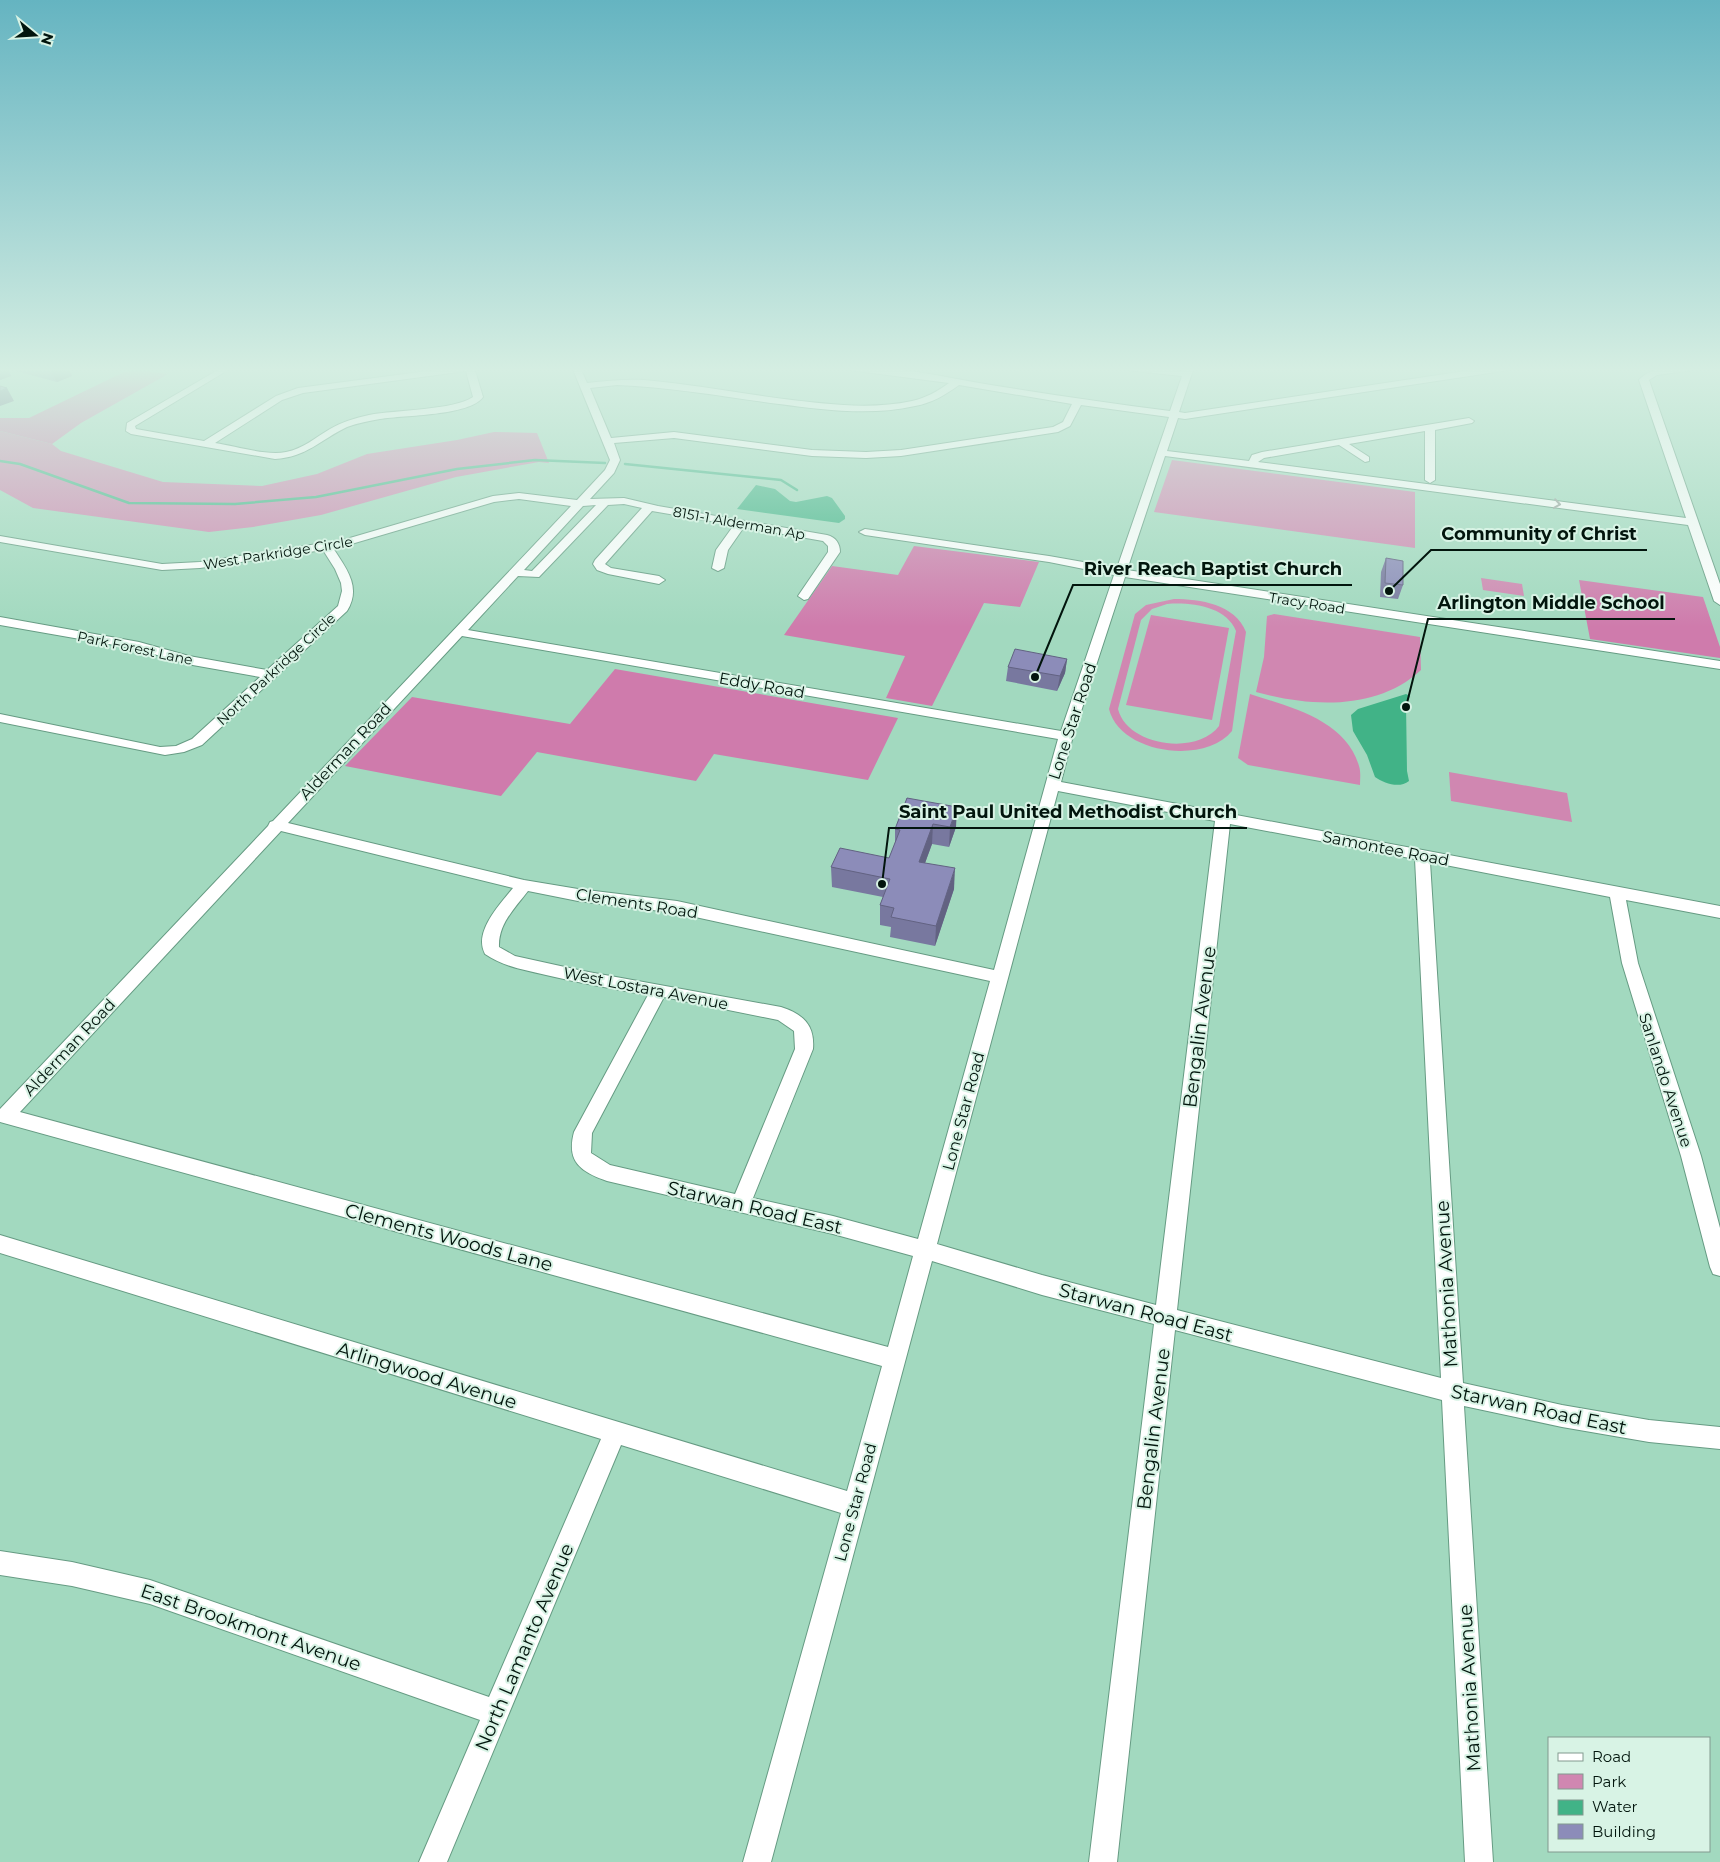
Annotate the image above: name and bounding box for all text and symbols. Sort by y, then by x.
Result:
north arrow [10,10,60,60]
text: N [37,31,58,47]
one-way arrow [1553,498,1561,509]
street label: 8151-1 Alderman Ap [672,503,806,543]
callout: Community of Christ [1431,517,1647,550]
text: Community of Christ [1441,523,1637,545]
street label: West Parkridge Circle [202,532,354,574]
callout: River Reach Baptist Church [1073,552,1352,585]
text: River Reach Baptist Church [1084,558,1342,580]
callout: Arlington Middle School [1428,586,1675,619]
street label: Tracy Road [1268,588,1346,618]
text: Arlington Middle School [1436,592,1665,614]
street label: North Parkridge Circle [213,609,339,729]
street label: Park Forest Lane [76,627,194,669]
street label: Lone Star Road [1045,660,1100,782]
street label: Eddy Road [717,669,806,702]
street label: Alderman Road [296,699,395,804]
callout: Saint Paul United Methodist Church [889,795,1247,828]
text: Saint Paul United Methodist Church [899,801,1237,823]
street label: Samontee Road [1321,827,1451,870]
street label: Clements Road [575,884,699,923]
street label: Bengalin Avenue [1178,945,1221,1109]
street label: West Lostara Avenue [562,963,730,1014]
street label: Alderman Road [20,995,119,1100]
street label: Sanlando Avenue [1635,1011,1696,1150]
street label: Lone Star Road [939,1050,988,1172]
street label: Starwan Road East [665,1176,845,1239]
street label: Clements Woods Lane [342,1199,555,1276]
street label: Mathonia Avenue [1431,1200,1462,1368]
street label: Starwan Road East [1056,1278,1236,1347]
street label: Arlingwood Avenue [334,1337,520,1414]
street label: Bengalin Avenue [1132,1347,1175,1511]
street label: Starwan Road East [1449,1380,1629,1439]
street label: Lone Star Road [831,1441,880,1563]
street label: North Lamanto Avenue [470,1540,579,1754]
street label: East Brookmont Avenue [138,1579,364,1676]
street label: Mathonia Avenue [1454,1604,1485,1772]
legend [1548,1737,1710,1852]
text: Road [1592,1747,1631,1766]
text: Park [1592,1772,1626,1791]
text: Water [1592,1797,1638,1816]
text: Building [1592,1822,1656,1841]

